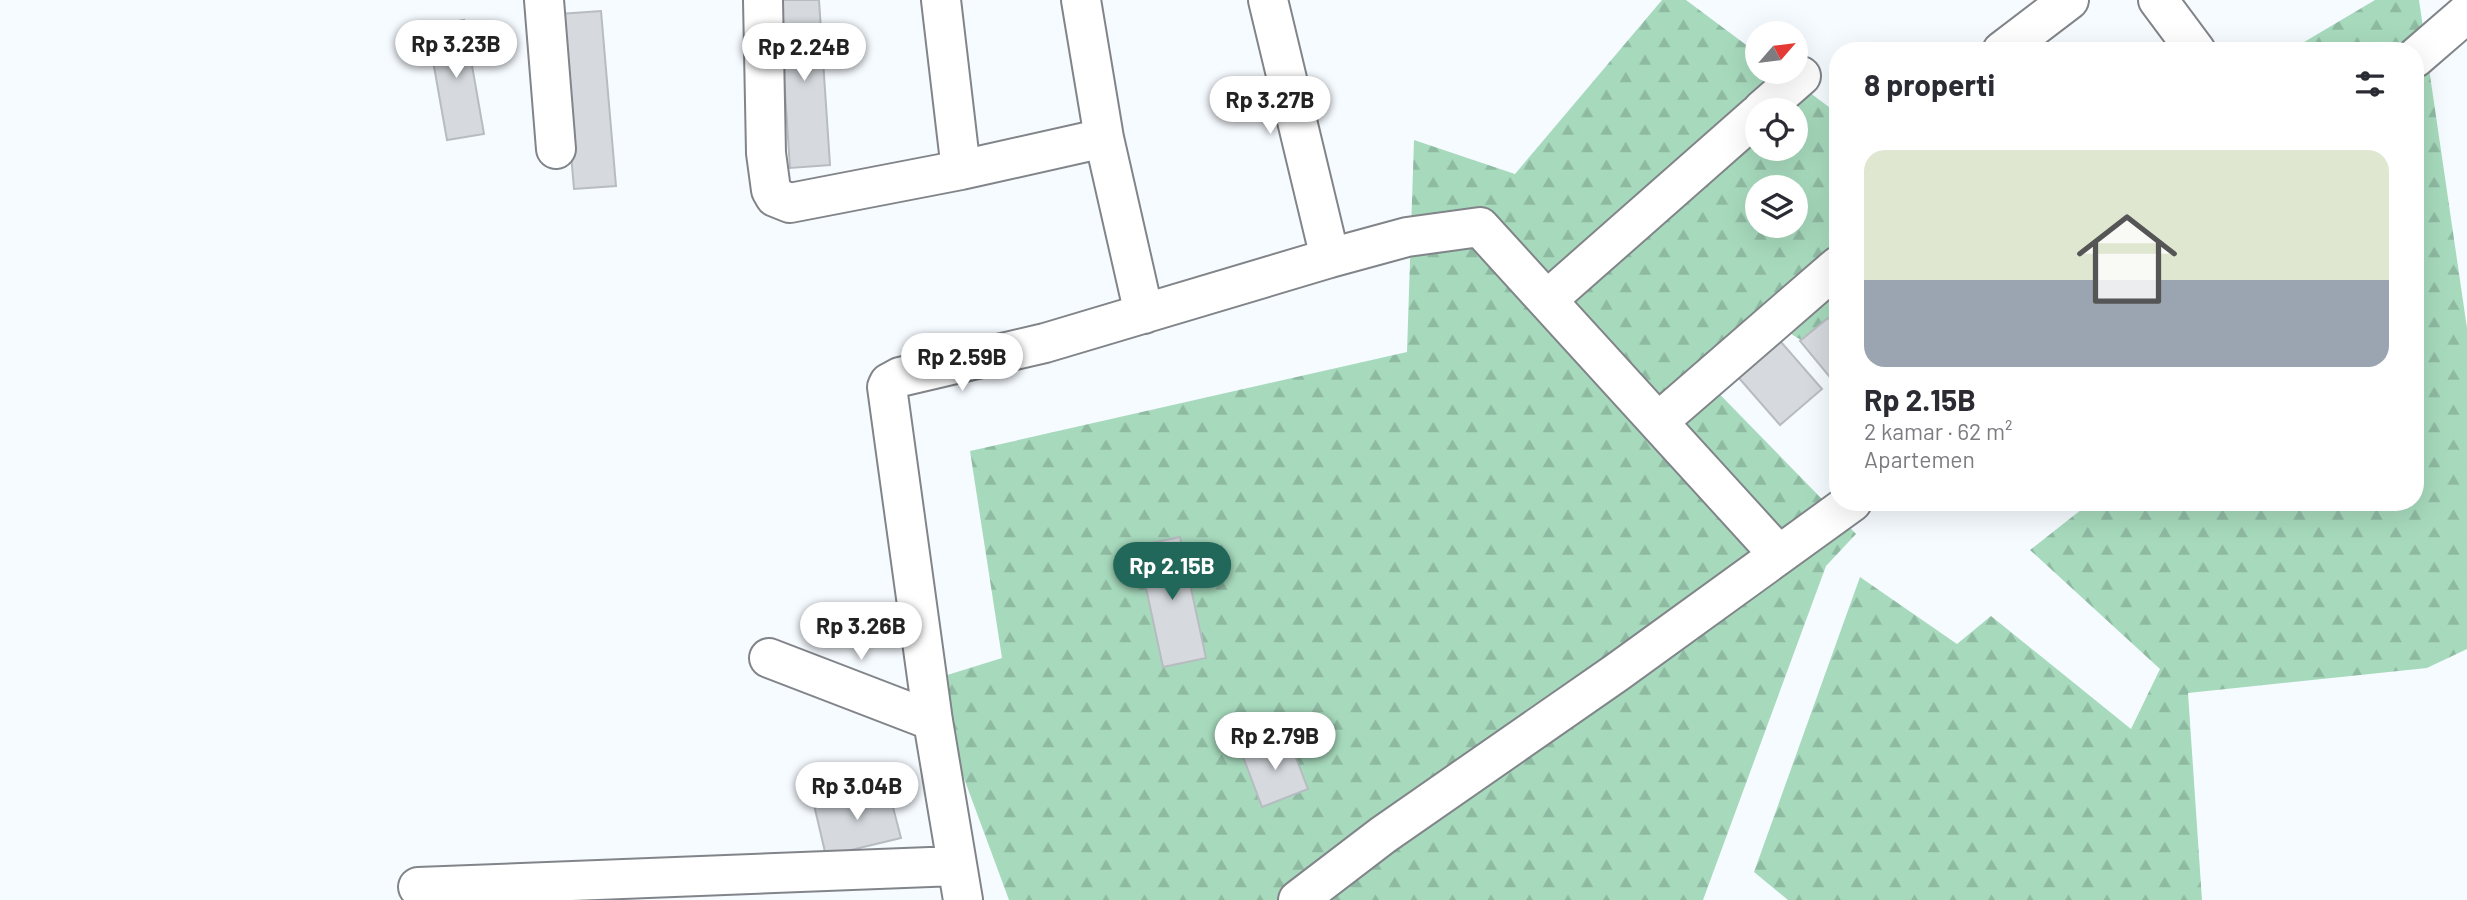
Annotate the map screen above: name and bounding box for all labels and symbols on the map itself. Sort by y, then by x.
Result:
pin: Rp 3.23B [384,20,528,80]
north arrow [1745,21,1808,84]
pin: Rp 2.24B [732,24,876,83]
pin: Rp 3.27B [1198,76,1342,136]
pin: Rp 2.59B [890,334,1034,393]
pin: Rp 2.15B [1100,542,1244,602]
pin: Rp 3.26B [789,602,933,662]
pin: Rp 2.79B [1203,712,1347,772]
pin: Rp 3.04B [785,762,929,822]

